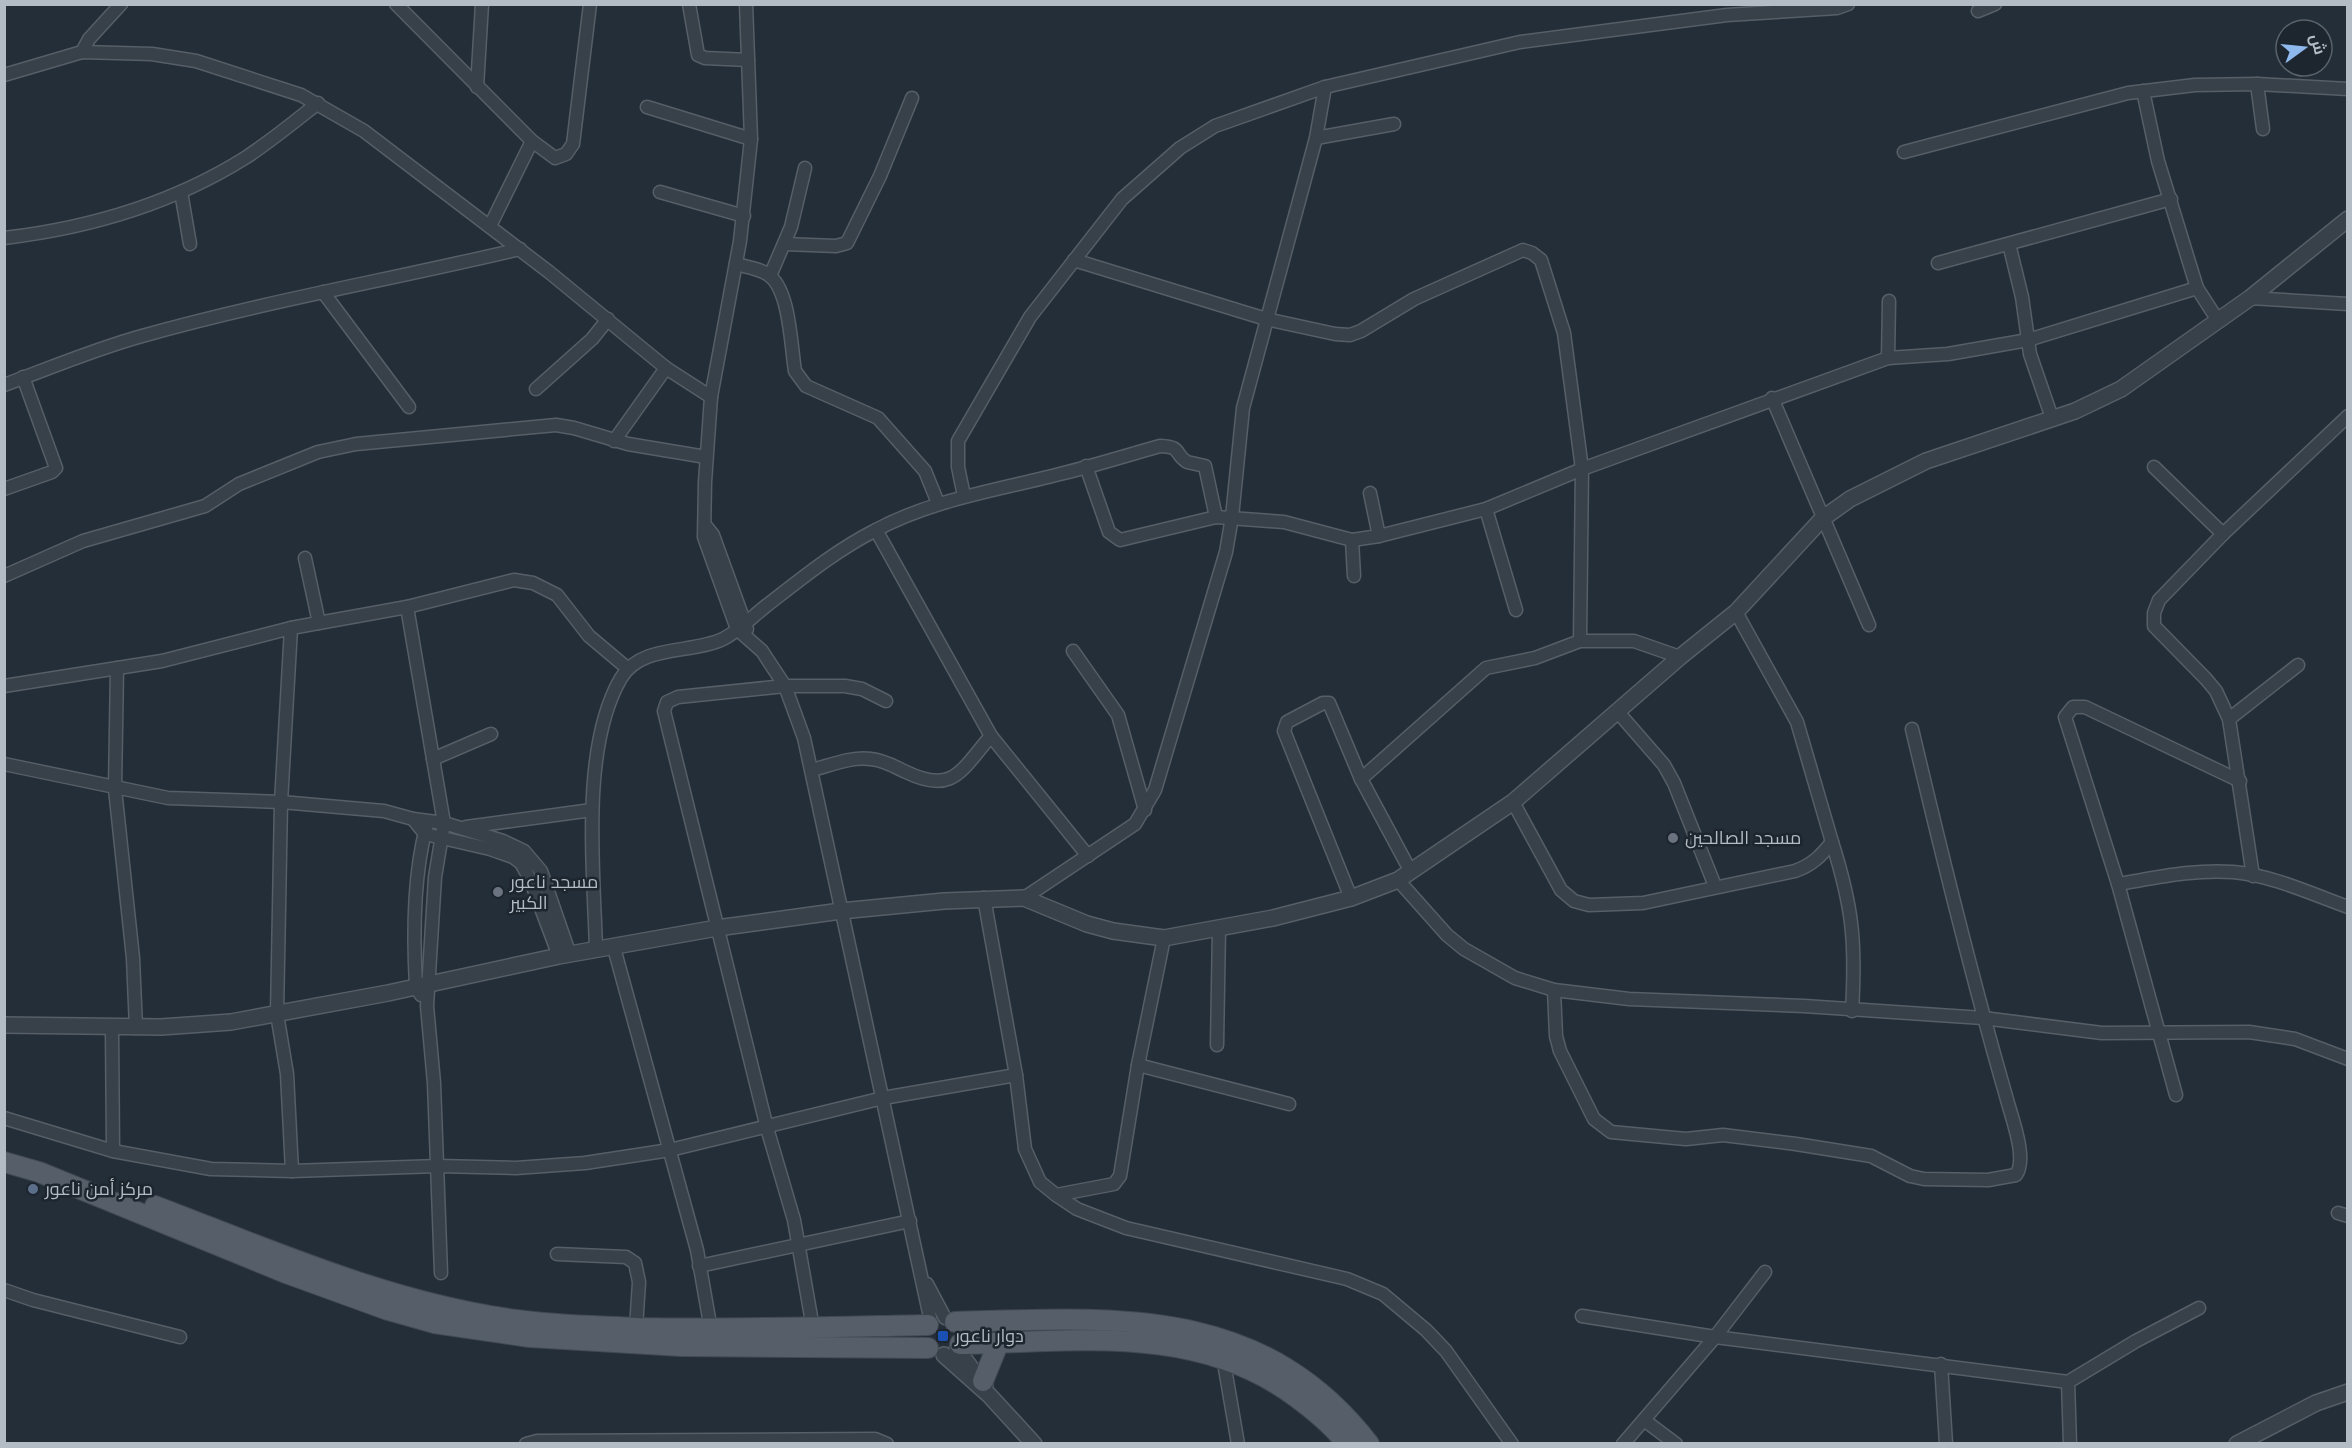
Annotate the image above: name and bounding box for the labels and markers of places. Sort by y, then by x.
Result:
place label: مسجد الصالحين [1685,827,1801,849]
marker: مسجد الصالحين [1666,831,1680,845]
place label: مسجد ناعور الكبير [509,871,598,914]
marker: مسجد ناعور الكبير [491,885,505,899]
place label: مركز أمن ناعور [44,1178,153,1200]
marker: مركز أمن ناعور [26,1182,40,1196]
place label: دوار ناعور [954,1325,1024,1347]
marker: دوار ناعور [936,1329,950,1343]

